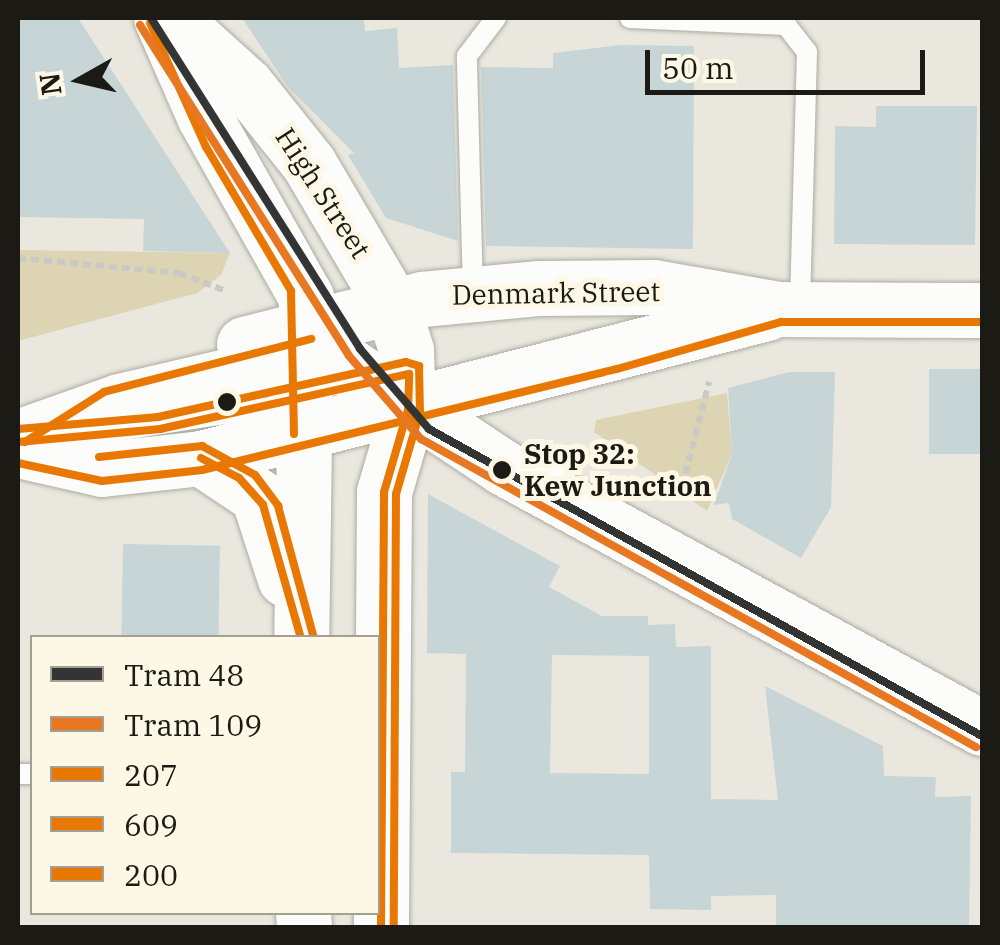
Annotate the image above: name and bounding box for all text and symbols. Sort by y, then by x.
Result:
north arrow [30,30,130,130]
scale bar [650,30,930,92]
text: 50 m [662,48,734,87]
text: N [30,71,70,98]
street label: High Street [268,121,378,265]
street label: Denmark Street [451,274,661,312]
unlabelled marker [217,392,237,412]
place label: Stop 32: Kew Junction [524,437,711,503]
marker: Stop 32: Kew Junction [489,457,515,483]
legend [30,635,380,915]
text: Tram 48 [124,655,244,694]
text: Tram 109 [124,705,262,744]
text: 207 [124,755,178,794]
text: 609 [124,805,178,844]
text: 200 [124,855,178,894]

